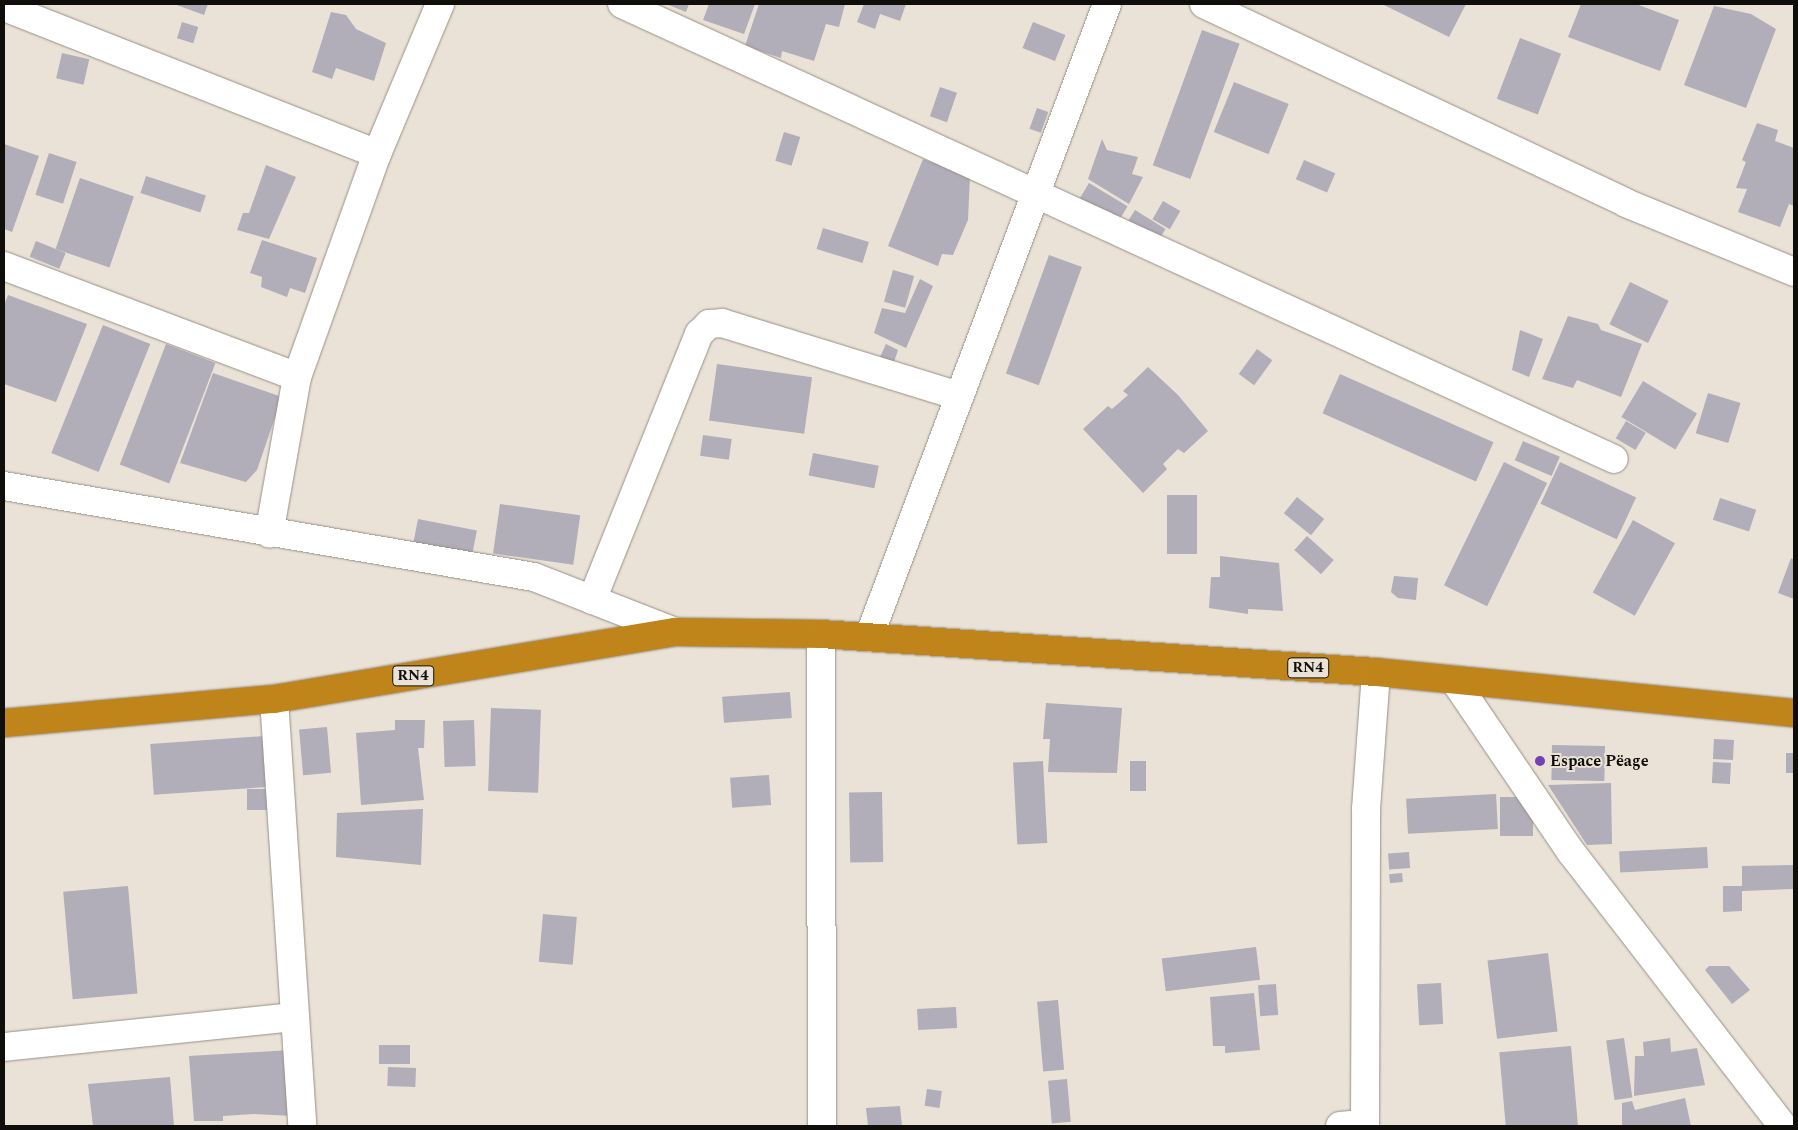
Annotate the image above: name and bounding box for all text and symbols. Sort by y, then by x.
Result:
road number: RN4 [1287,656,1329,680]
road number: RN4 [392,664,434,688]
place label: Espace Pëage [1550,751,1649,771]
marker: Espace Pëage [1534,755,1546,767]

